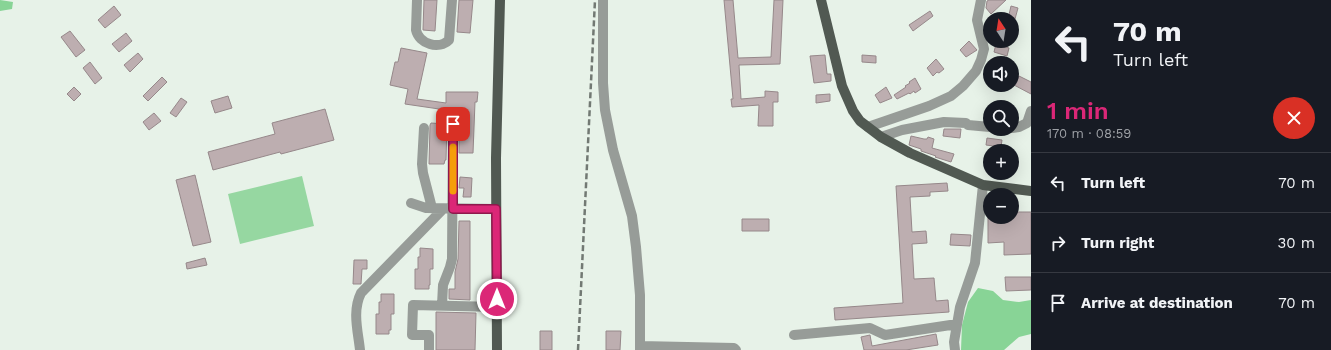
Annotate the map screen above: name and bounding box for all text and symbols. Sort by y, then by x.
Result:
north arrow [983,12,1019,48]
map controls [983,12,1019,224]
text: 70 m [1113,15,1182,48]
icon: left [1047,16,1099,68]
text: Turn left [1113,49,1188,70]
button: sound [983,56,1019,92]
text: 1 min [1047,97,1109,125]
button: close [1273,97,1315,139]
button: search [983,100,1019,136]
pin [436,107,470,141]
icon: arrive [442,113,464,135]
text: 170 m · 08:59 [1047,126,1131,141]
button: + [983,144,1019,180]
icon: left [1047,172,1069,194]
text: Turn left [1081,174,1145,192]
text: 70 m [1278,174,1315,192]
button: − [983,188,1019,224]
icon: right [1047,232,1069,254]
text: Turn right [1081,234,1154,252]
text: 30 m [1278,234,1315,252]
position arrow [476,278,518,320]
icon: arrive [1047,292,1069,314]
text: Arrive at destination [1081,294,1233,312]
text: 70 m [1278,294,1315,312]

